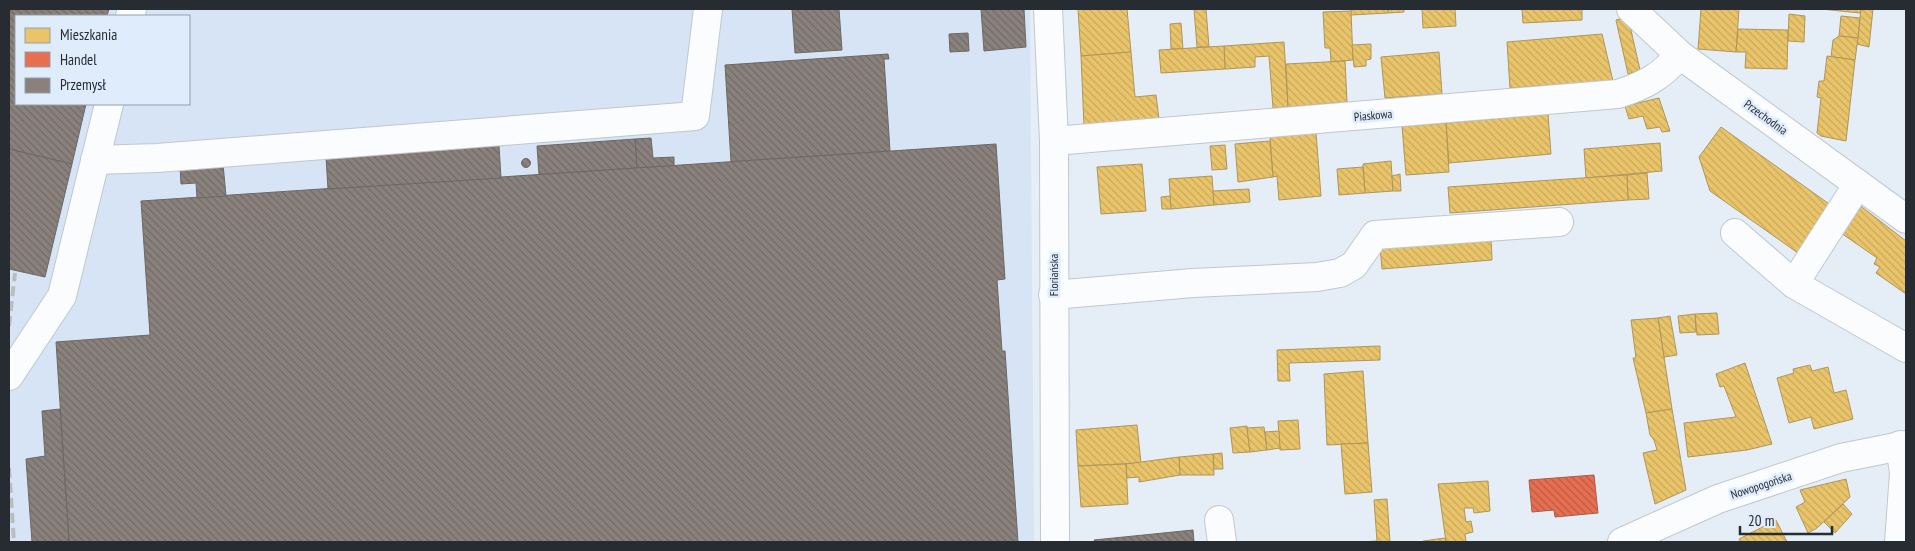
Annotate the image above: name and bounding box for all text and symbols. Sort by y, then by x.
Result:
legend [15,15,190,105]
text: Mieszkania [60,25,117,44]
text: Handel [60,50,97,69]
text: Przemysł [60,75,106,94]
street label: Przechodnia [1741,96,1791,138]
street label: Piaskowa [1353,106,1393,124]
street label: Floriańska [1046,254,1061,296]
street label: Nowopogońska [1729,468,1794,502]
scale bar [1740,504,1832,536]
text: 20 m [1748,511,1774,530]

